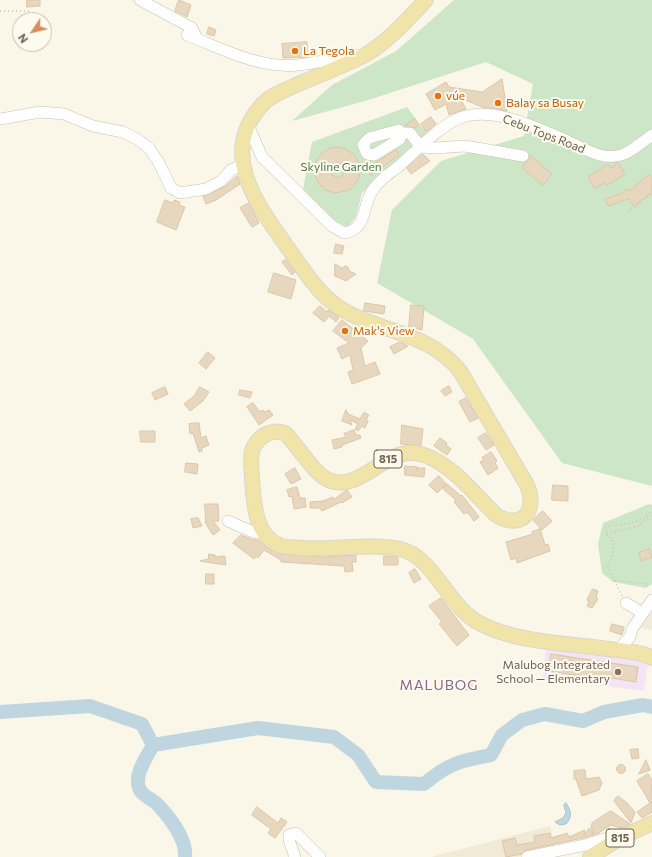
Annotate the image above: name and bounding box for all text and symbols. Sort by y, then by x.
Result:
north arrow [12,12,52,52]
text: N [15,31,30,46]
place label: La Tegola [303,44,354,58]
marker: La Tegola [290,46,300,56]
place label: vúe [446,89,465,103]
marker: vúe [433,91,443,101]
place label: Balay sa Busay [506,96,584,110]
marker: Balay sa Busay [493,98,503,108]
street label: Cebu Tops Road [501,112,587,156]
park label: Skyline Garden [300,160,382,174]
place label: Mak's View [353,324,414,338]
marker: Mak's View [340,326,350,336]
road number: 815 [374,450,402,468]
place label: Malubog Integrated School — Elementary [496,658,610,686]
marker: Malubog Integrated School — Elementary [613,667,623,677]
district label: MALUBOG [400,677,478,693]
road number: 815 [606,829,634,847]

